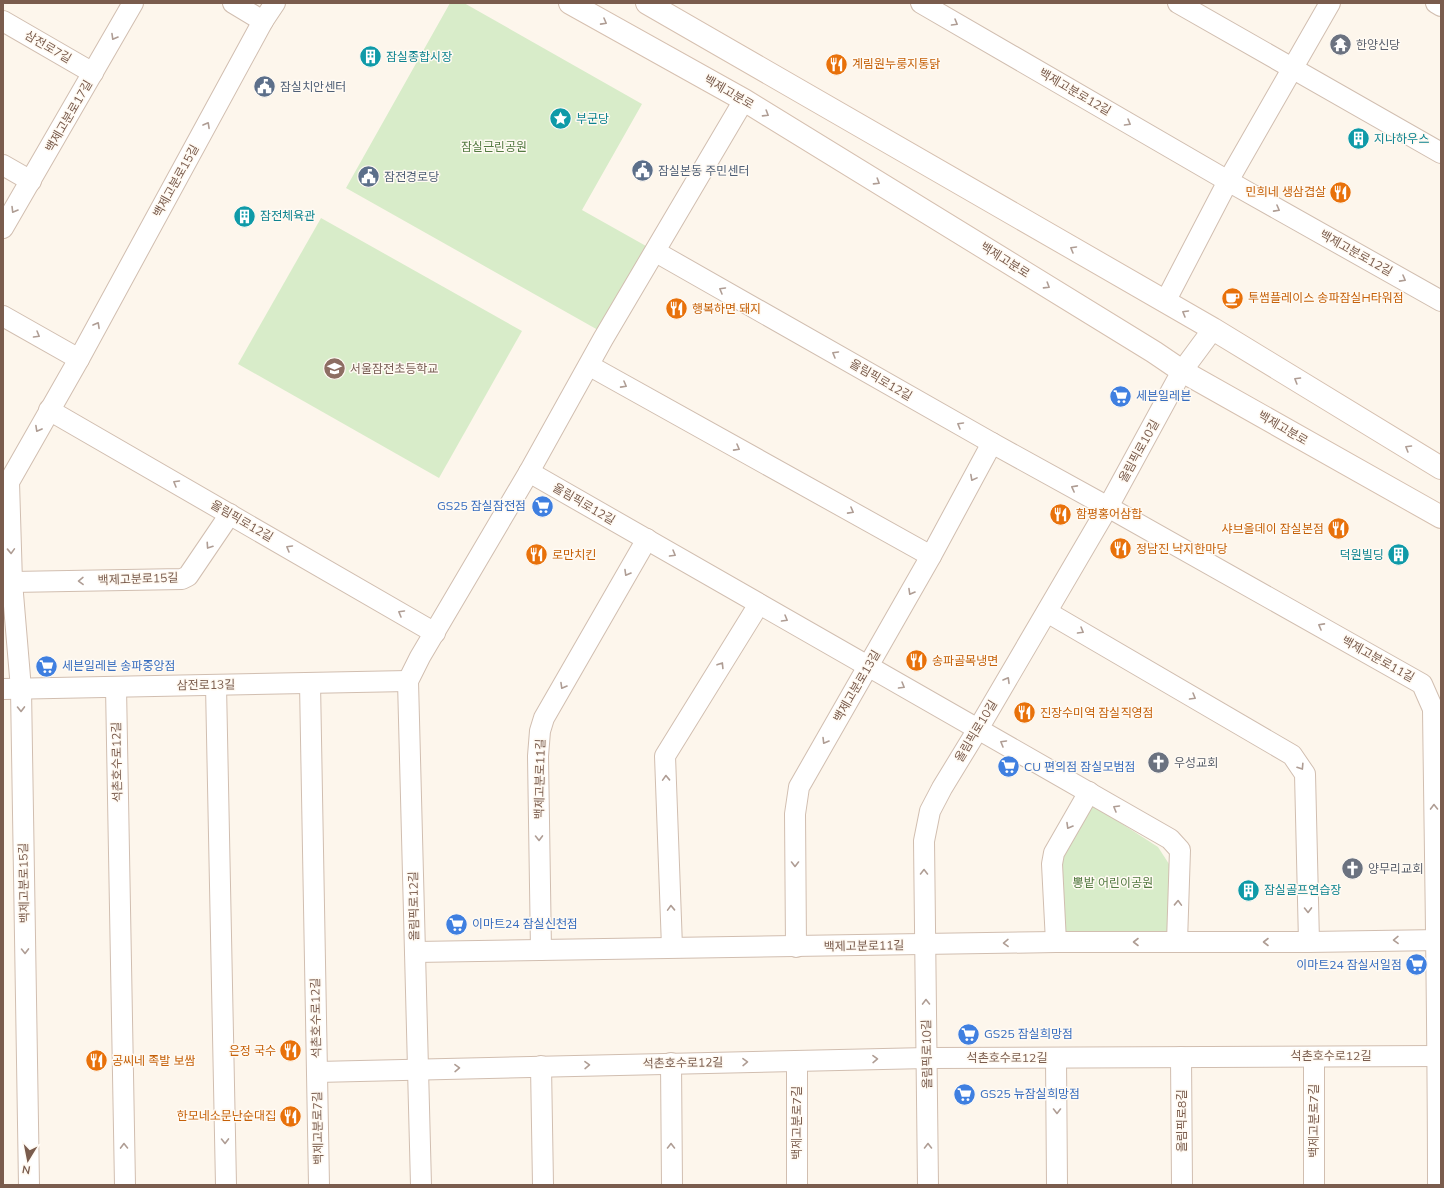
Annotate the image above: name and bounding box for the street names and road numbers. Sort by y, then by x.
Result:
street label: 삼전로7길 [22,27,74,66]
street label: 백제고분로12길 [1037,65,1114,118]
street label: 백제고분로 [702,71,757,112]
street label: 백제고분로17길 [42,77,95,154]
street label: 백제고분로15길 [149,142,202,220]
street label: 백제고분로12길 [1317,226,1395,279]
street label: 백제고분로 [978,239,1033,281]
street label: 올림픽로12길 [847,356,915,403]
street label: 백제고분로 [1256,407,1311,448]
street label: 올림픽로10길 [1115,417,1162,485]
street label: 올림픽로12길 [550,480,618,527]
street label: 올림픽로12길 [208,497,276,544]
street label: 백제고분로15길 [97,570,179,587]
street label: 백제고분로11길 [1339,632,1417,685]
street label: 백제고분로13길 [830,647,883,724]
street label: 삼전로13길 [177,676,235,693]
street label: 올림픽로10길 [951,697,1000,764]
street label: 석촌호수로12길 [108,722,125,802]
street label: 백제고분로11길 [531,739,548,819]
street label: 백제고분로15길 [15,843,32,923]
street label: 올림픽로12길 [405,871,422,941]
street label: 백제고분로11길 [824,937,904,954]
street label: 석촌호수로12길 [307,978,324,1058]
street label: 올림픽로10길 [918,1019,935,1089]
street label: 석촌호수로12길 [1291,1048,1371,1063]
street label: 석촌호수로12길 [967,1050,1047,1065]
street label: 석촌호수로12길 [643,1054,723,1071]
street label: 백제고분로7길 [1306,1084,1321,1158]
street label: 백제고분로7길 [789,1086,804,1160]
street label: 올림픽로8길 [1174,1090,1189,1152]
street label: 백제고분로7길 [309,1091,326,1165]

